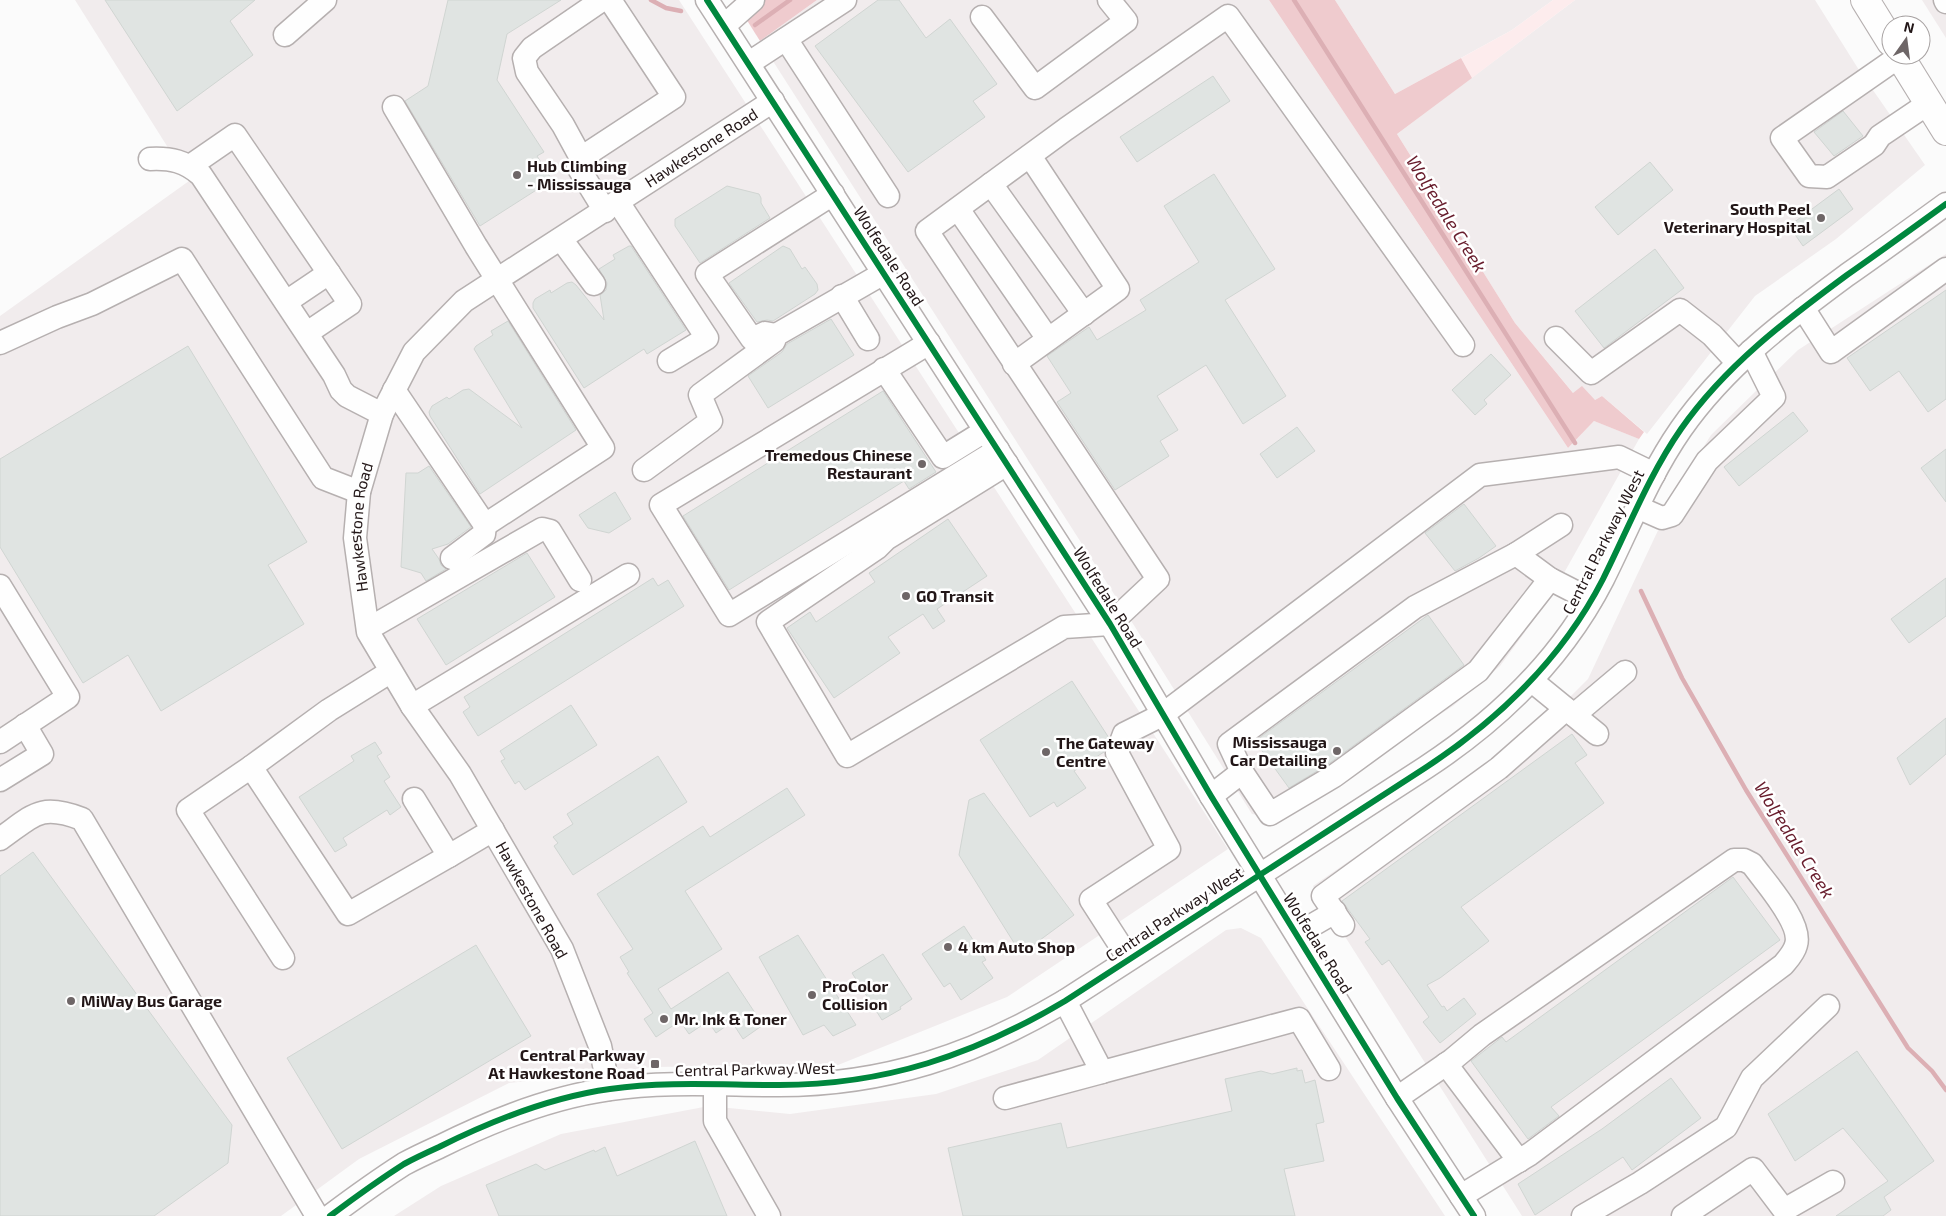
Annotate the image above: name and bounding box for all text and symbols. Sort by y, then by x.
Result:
north arrow [1881,15,1931,65]
text: N [1902,17,1916,36]
street label: Hawkestone Road [641,104,761,191]
water label: Wolfedale Creek [1402,151,1492,276]
place label: Hub Climbing - Mississauga [527,156,632,193]
marker: Hub Climbing - Mississauga [511,169,523,181]
place label: South Peel Veterinary Hospital [1664,199,1812,237]
street label: Wolfedale Road [850,202,929,309]
marker: South Peel Veterinary Hospital [1815,212,1827,224]
place label: Tremedous Chinese Restaurant [765,445,912,482]
marker: Tremedous Chinese Restaurant [916,458,928,470]
street label: Hawkestone Road [345,460,376,593]
street label: Central Parkway West [1558,466,1647,617]
street label: Wolfedale Road [1070,543,1147,650]
place label: GO Transit [916,586,994,605]
marker: GO Transit [900,590,912,602]
place label: Mississauga Car Detailing [1230,732,1328,769]
place label: The Gateway Centre [1056,733,1154,770]
marker: Mississauga Car Detailing [1331,745,1343,757]
marker: The Gateway Centre [1040,746,1052,758]
water label: Wolfedale Creek [1750,777,1840,902]
street label: Hawkestone Road [492,838,572,962]
street label: Central Parkway West [1101,862,1246,965]
street label: Wolfedale Road [1280,889,1357,996]
place label: 4 km Auto Shop [958,937,1075,956]
marker: 4 km Auto Shop [942,941,954,953]
place label: ProColor Collision [822,976,889,1013]
marker: ProColor Collision [806,989,818,1001]
place label: MiWay Bus Garage [81,991,222,1011]
marker: MiWay Bus Garage [65,995,77,1007]
place label: Mr. Ink & Toner [674,1009,787,1028]
marker: Mr. Ink & Toner [658,1013,670,1025]
place label: Central Parkway At Hawkestone Road [488,1045,645,1082]
marker: Central Parkway At Hawkestone Road [649,1058,661,1070]
street label: Central Parkway West [675,1058,835,1079]

